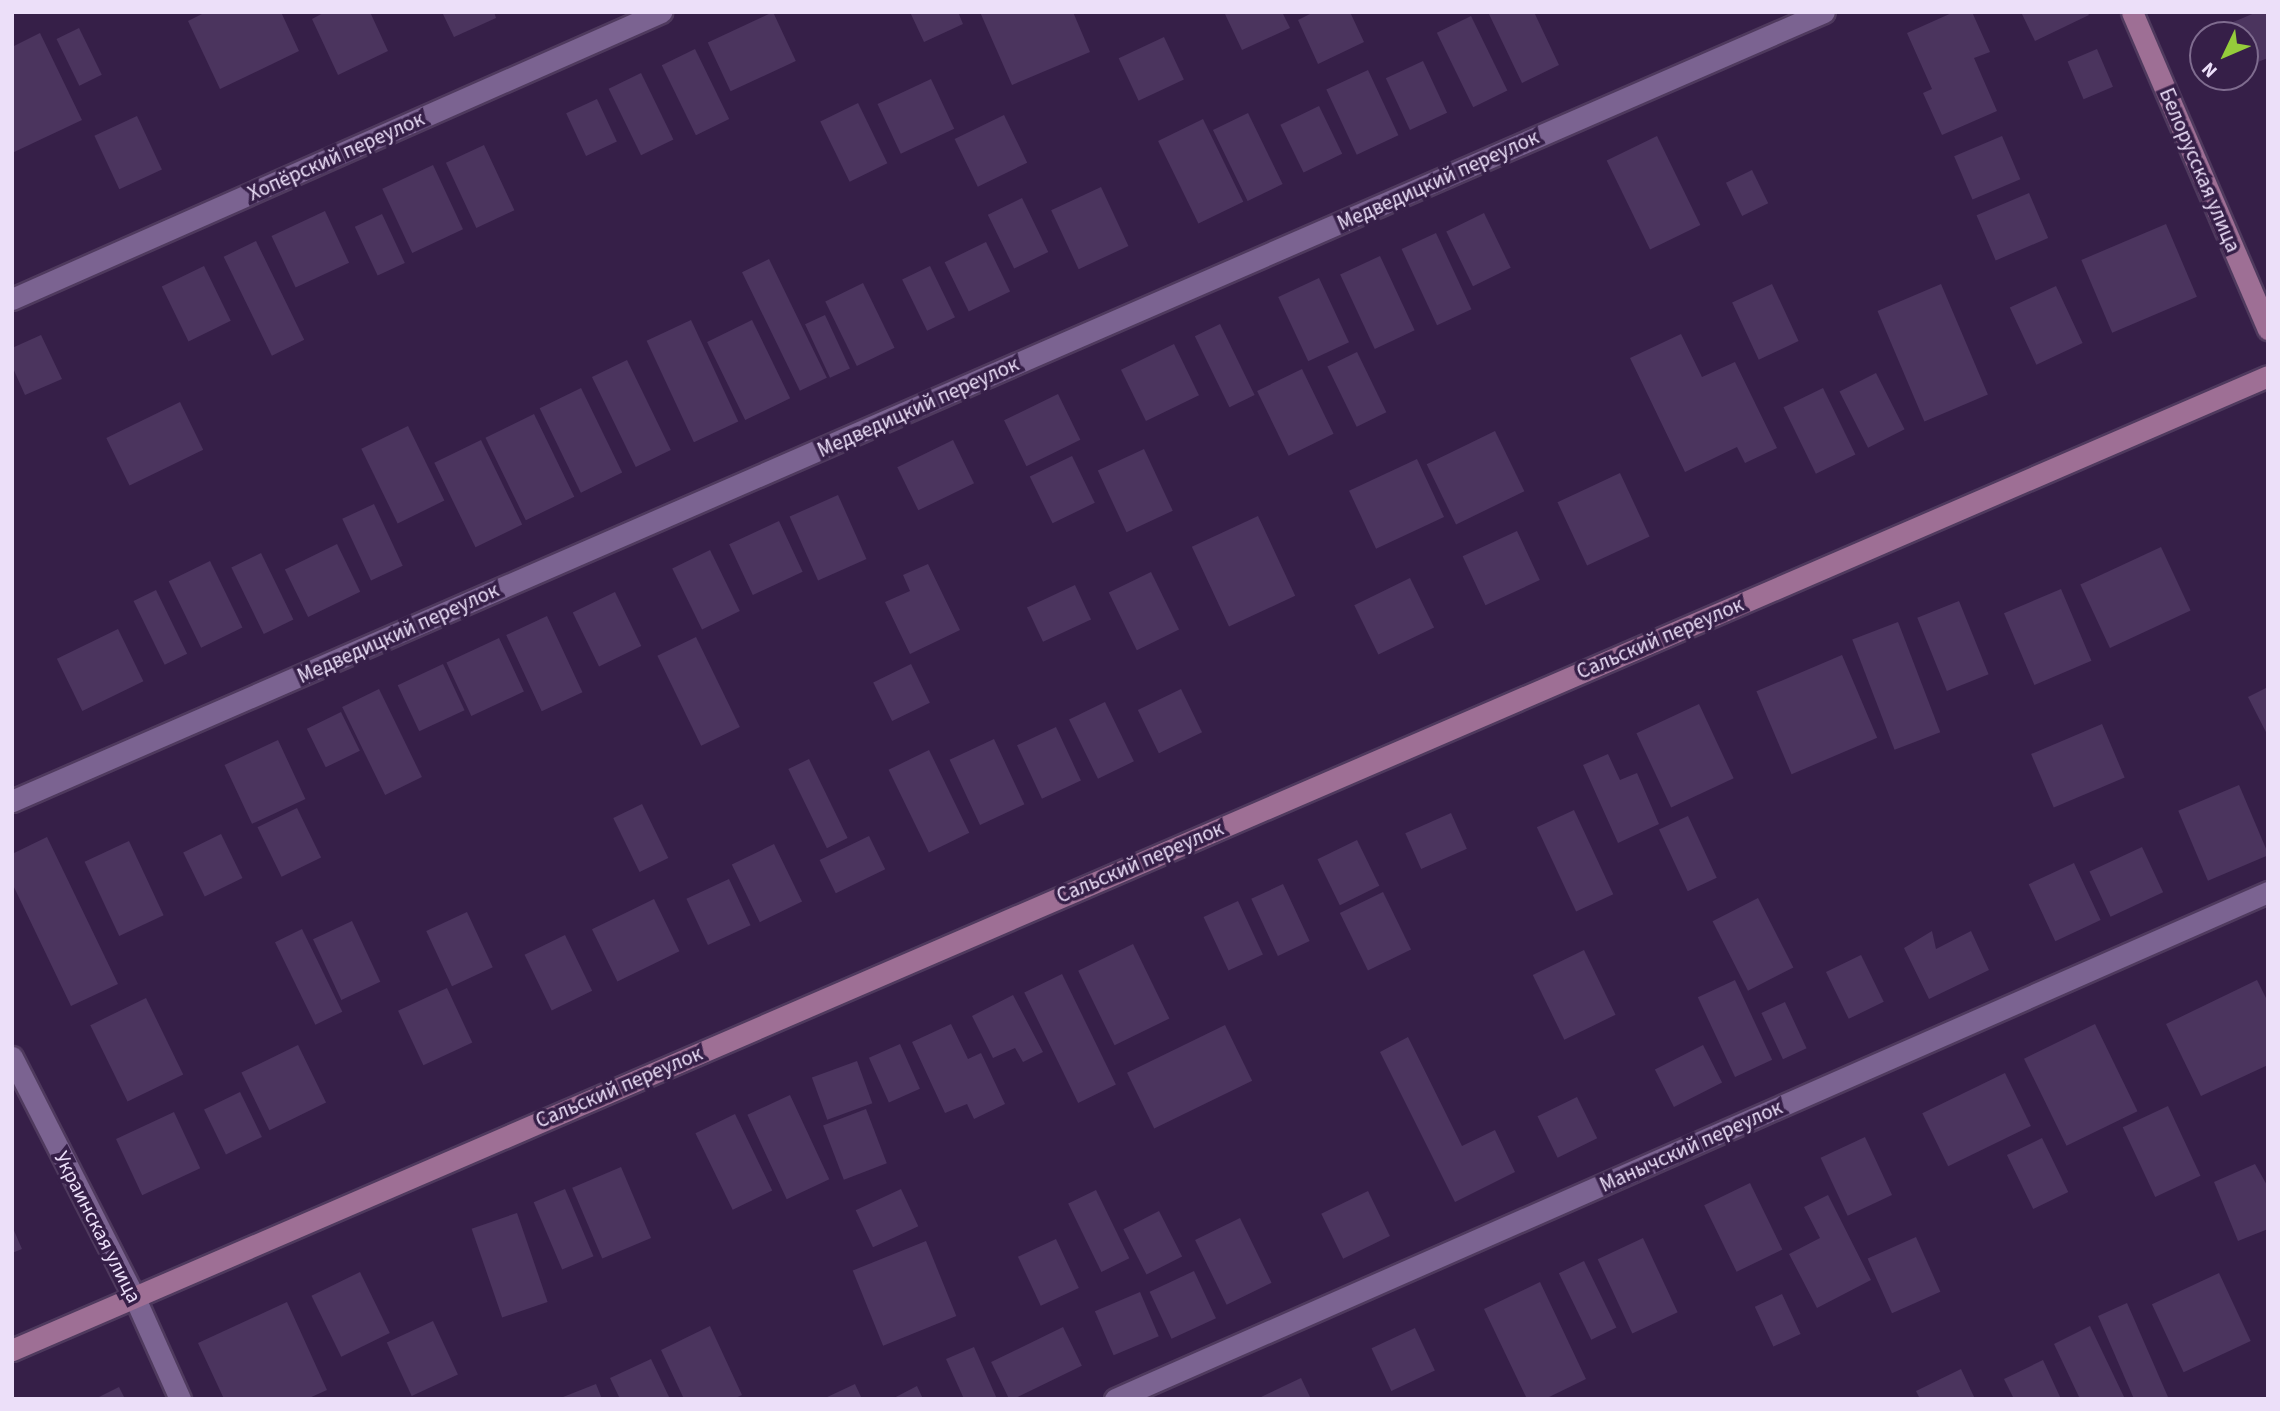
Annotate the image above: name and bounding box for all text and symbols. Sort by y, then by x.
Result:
north arrow [2189,21,2259,91]
text: N [2196,56,2224,83]
street label: Белорусская улица [2154,84,2246,256]
street label: Хопёрский переулок [244,106,428,206]
street label: Медведицкий переулок [1333,124,1543,236]
street label: Медведицкий переулок [813,351,1023,463]
street label: Медведицкий переулок [293,577,503,689]
street label: Сальский переулок [1573,591,1747,685]
street label: Сальский переулок [1053,815,1227,909]
street label: Сальский переулок [532,1040,706,1134]
street label: Манычский переулок [1596,1094,1786,1198]
street label: Украинская улица [49,1147,147,1307]

